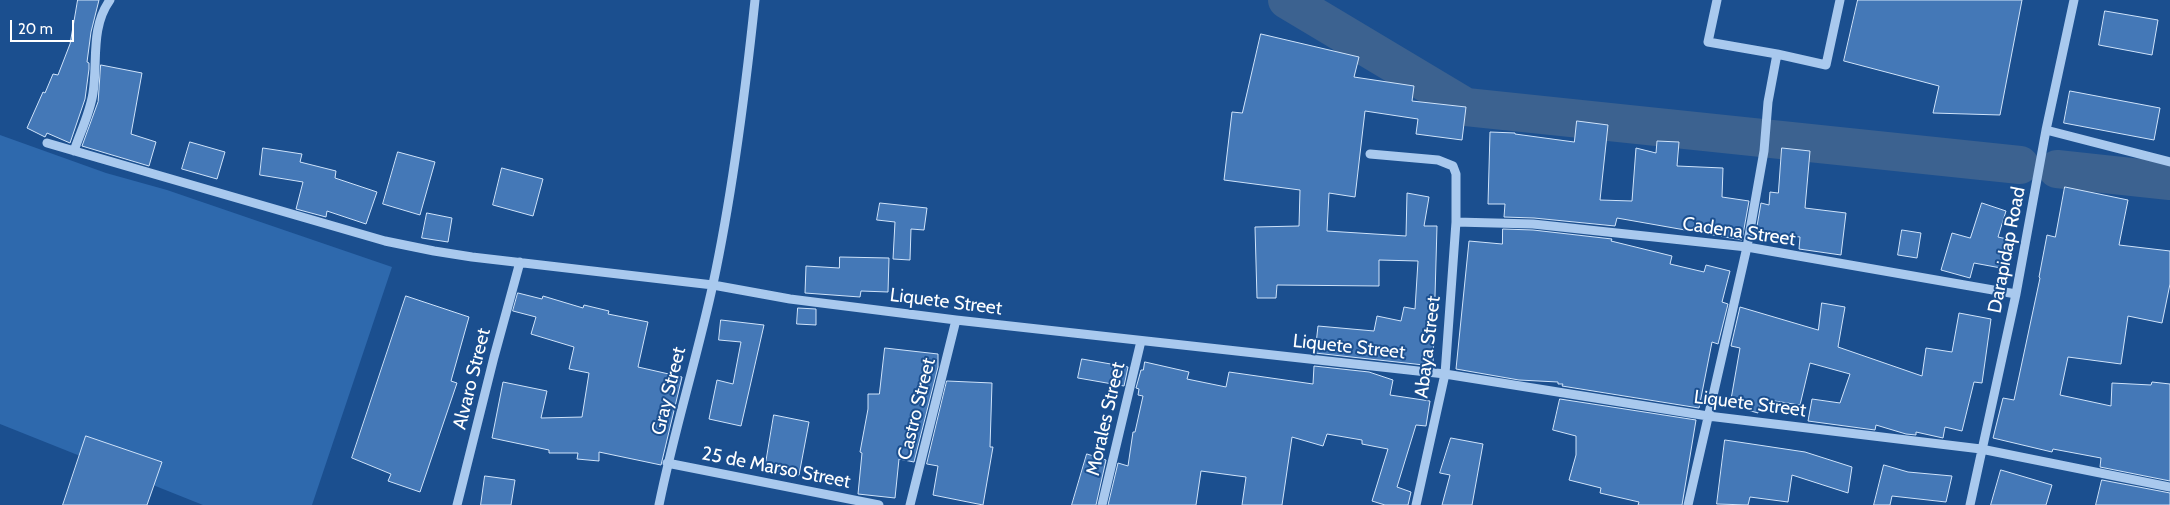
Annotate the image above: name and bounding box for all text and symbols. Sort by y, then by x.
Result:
scale bar [12,10,76,42]
text: 20 m [18,20,53,38]
street label: Darapidap Road [1984,185,2030,315]
street label: Cadena Street [1681,213,1797,251]
street label: Liquete Street [889,284,1003,320]
street label: Abaya Street [1410,295,1446,399]
street label: Alvaro Street [448,326,496,432]
street label: Liquete Street [1292,330,1406,364]
street label: Gray Street [647,345,691,437]
street label: Castro Street [893,356,941,462]
street label: Morales Street [1082,360,1130,478]
street label: Liquete Street [1693,386,1807,422]
street label: 25 de Marso Street [700,442,852,494]

